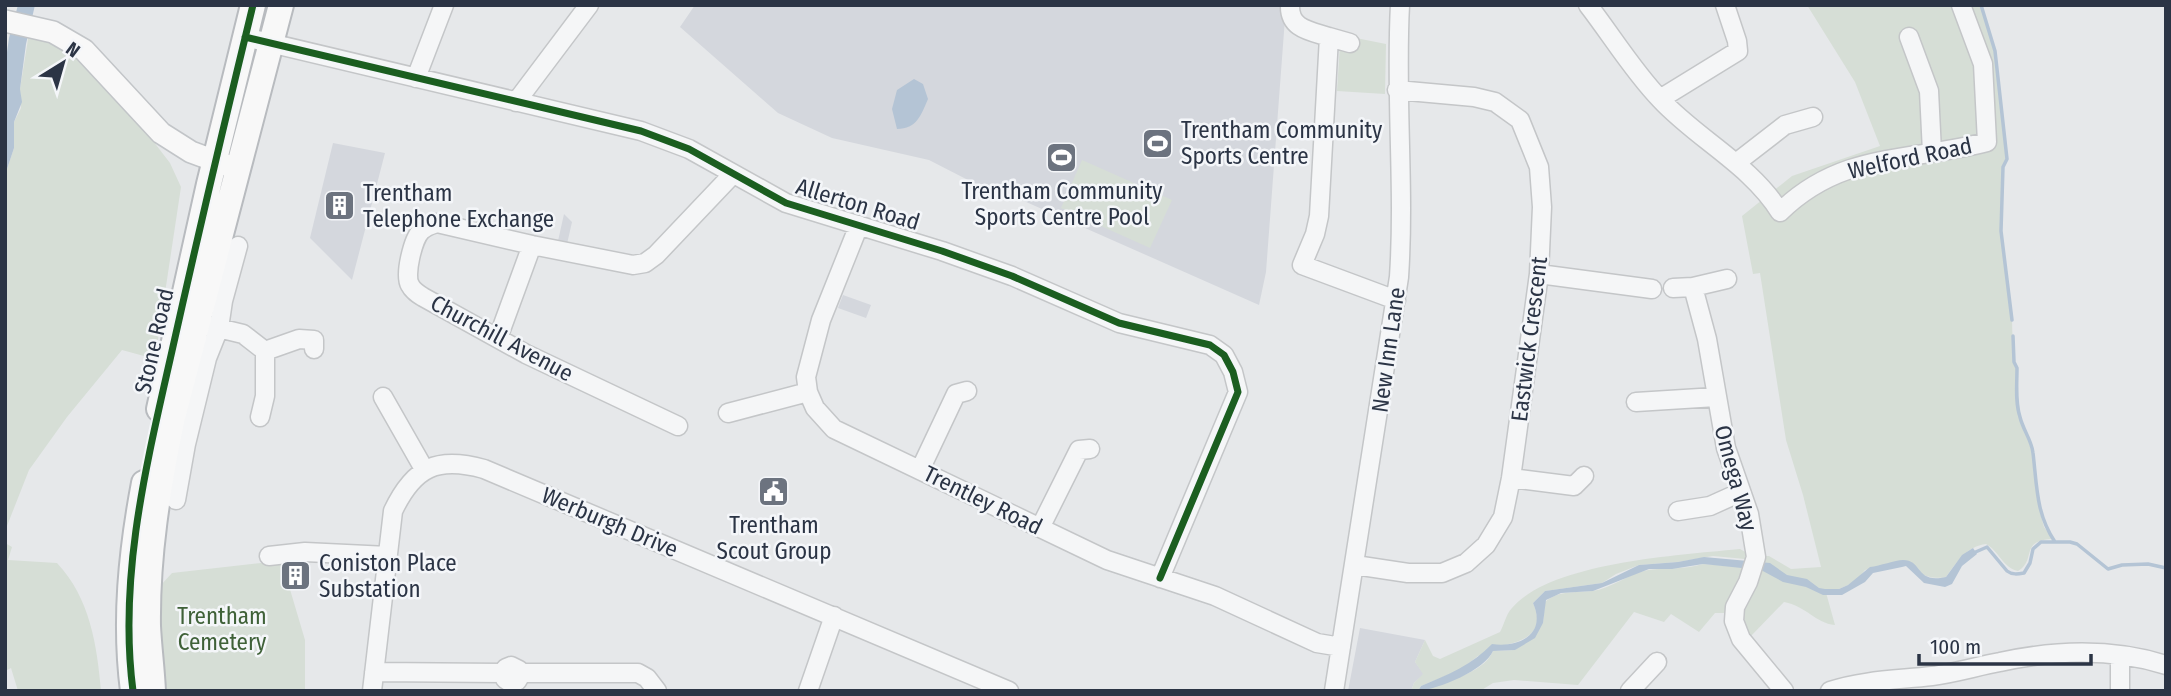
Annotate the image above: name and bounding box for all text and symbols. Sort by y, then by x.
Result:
north arrow [28,28,98,98]
text: N [61,37,84,62]
place label: Trentham Community Sports Centre [1181,116,1383,170]
sports icon: Trentham Community Sports Centre [1141,126,1175,160]
street label: Welford Road [1845,131,1975,185]
sports icon: Trentham Community Sports Centre Pool [1045,140,1079,174]
street label: Allerton Road [793,172,923,236]
place label: Trentham Community Sports Centre Pool [961,177,1163,231]
place label: Trentham Telephone Exchange [363,179,554,233]
building icon: Trentham Telephone Exchange [323,189,357,223]
street label: Eastwick Crescent [1505,254,1553,423]
street label: Stone Road [128,286,180,396]
street label: New Inn Lane [1365,286,1411,414]
street label: Churchill Avenue [426,289,578,387]
street label: Omega Way [1708,422,1764,535]
street label: Trentley Road [919,459,1047,541]
public building icon: Trentham Scout Group [757,474,791,508]
street label: Werburgh Drive [538,481,682,563]
place label: Trentham Scout Group [717,511,831,565]
place label: Coniston Place Substation [319,549,457,603]
building icon: Coniston Place Substation [279,559,313,593]
park label: Trentham Cemetery [177,602,267,656]
scale bar [1919,622,2090,666]
text: 100 m [1930,634,1981,660]

